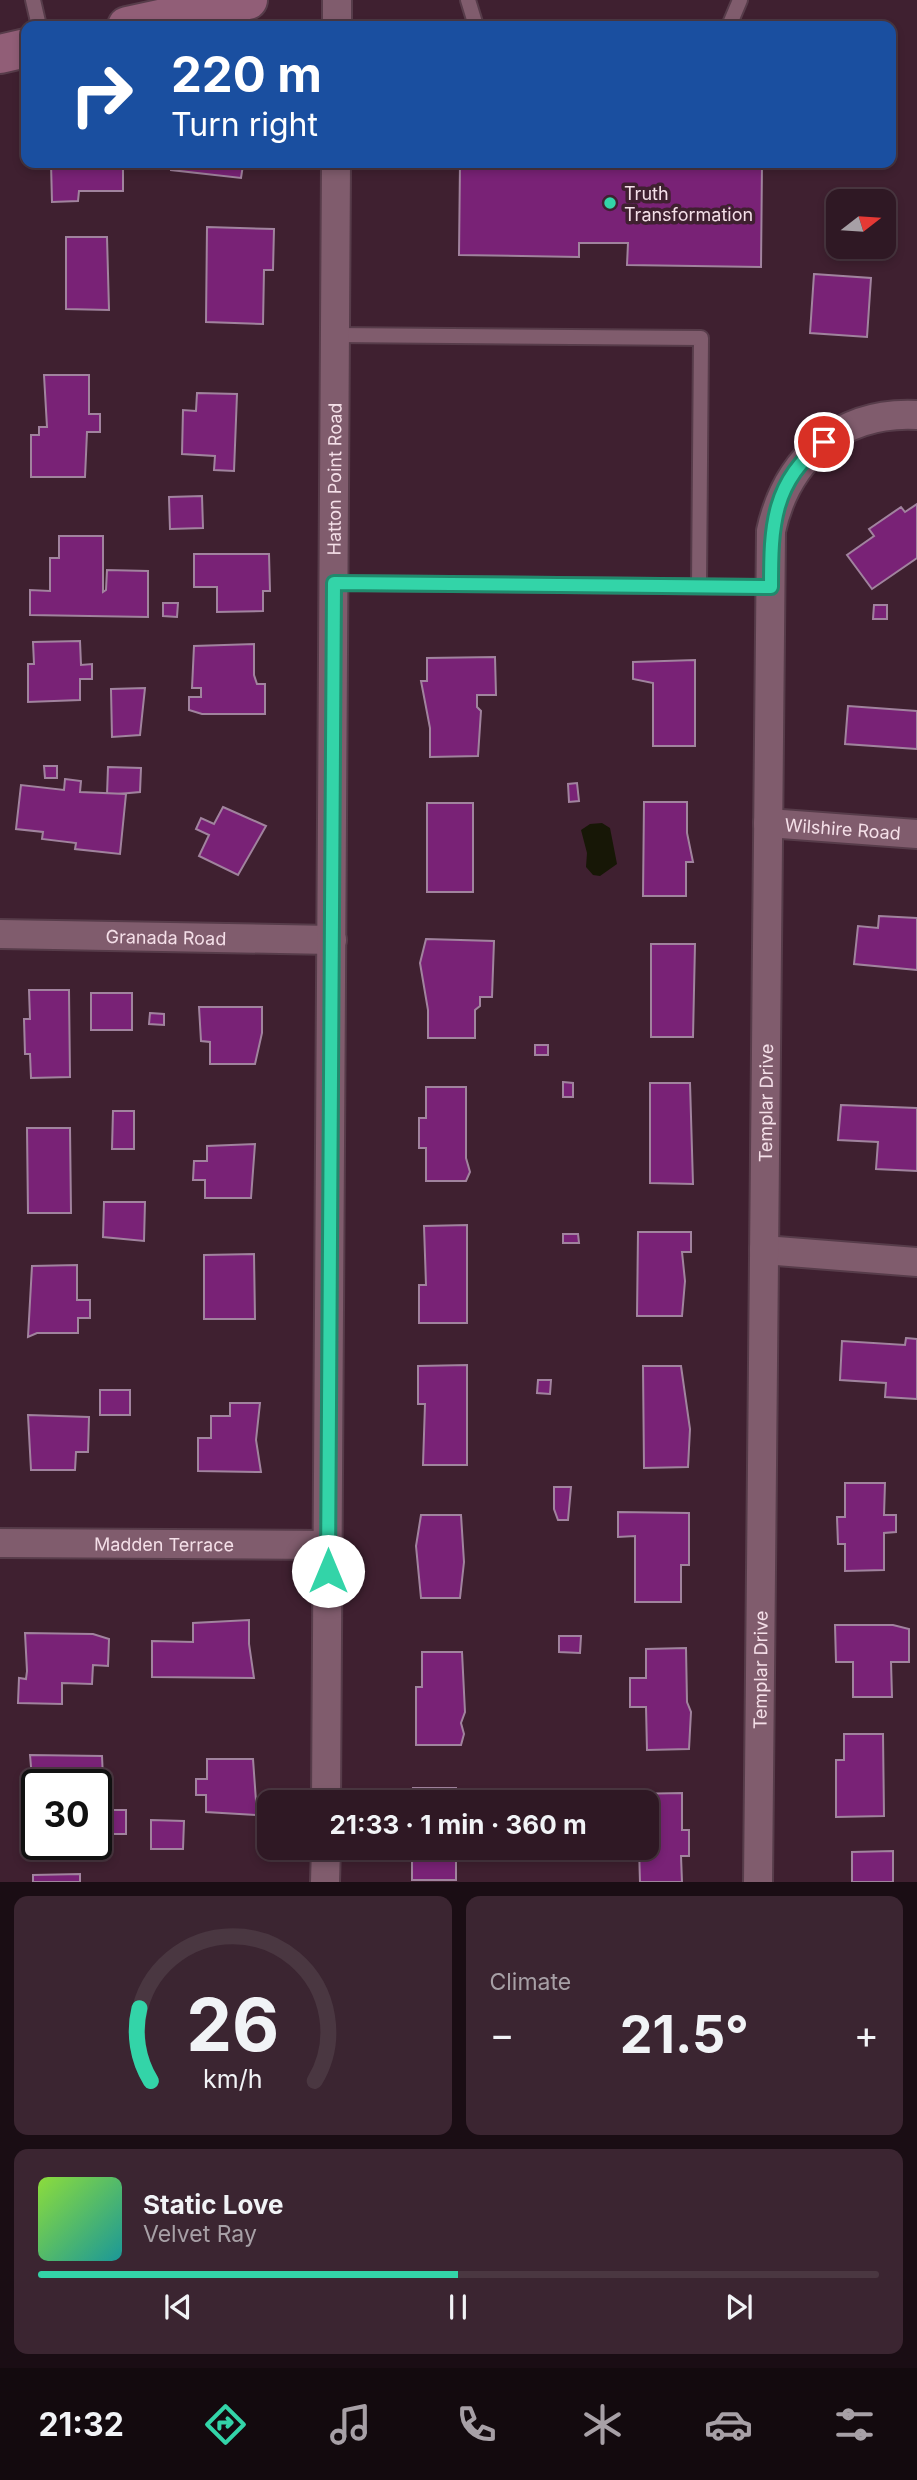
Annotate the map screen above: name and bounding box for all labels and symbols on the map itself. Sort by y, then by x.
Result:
place label: Truth Transformation [624,183,753,225]
north arrow [826,189,896,259]
marker: Truth Transformation [602,195,618,211]
street label: Hatton Point Road [323,403,345,555]
pin [794,412,854,472]
street label: Wilshire Road [784,814,902,843]
street label: Granada Road [105,925,227,949]
street label: Templar Drive [754,1044,777,1162]
street label: Madden Terrace [94,1533,234,1555]
position arrow [291,1534,365,1608]
street label: Templar Drive [749,1611,771,1729]
speed limit sign: 30 [21,1769,112,1860]

